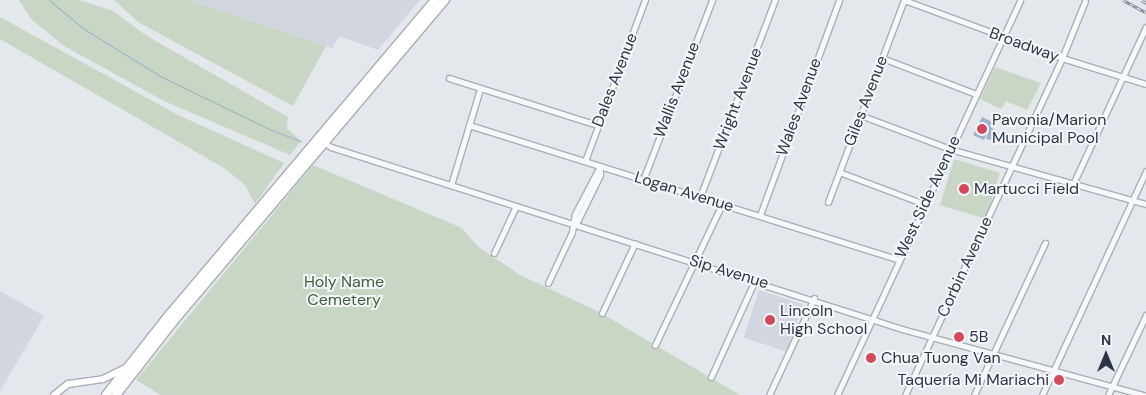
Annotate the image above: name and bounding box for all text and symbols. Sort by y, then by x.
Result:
street label: Broadway [987,24,1061,66]
street label: Dales Avenue [588,30,642,130]
street label: Wallis Avenue [650,39,704,141]
street label: Wright Avenue [710,45,766,153]
street label: Giles Avenue [840,53,892,149]
street label: Wales Avenue [772,55,826,159]
place label: Pavonia/Marion Municipal Pool [992,110,1106,148]
marker: Pavonia/Marion Municipal Pool [976,123,988,135]
street label: West Side Avenue [891,133,965,261]
street label: Logan Avenue [632,168,736,216]
place label: Martucci Field [974,179,1079,199]
marker: Martucci Field [958,183,970,195]
street label: Corbin Avenue [933,214,997,320]
street label: Sip Avenue [687,251,771,293]
park label: Holy Name Cemetery [304,272,384,310]
place label: Lincoln High School [780,301,867,339]
marker: Lincoln High School [764,314,776,326]
place label: 5B [969,327,988,347]
north arrow [1081,330,1131,380]
marker: 5B [953,331,965,343]
text: N [1101,331,1111,349]
place label: Chua Tuong Van [881,348,1001,368]
marker: Chua Tuong Van [865,352,877,364]
place label: Taquería Mi Mariachi [897,370,1049,390]
marker: Taquería Mi Mariachi [1053,374,1065,386]

